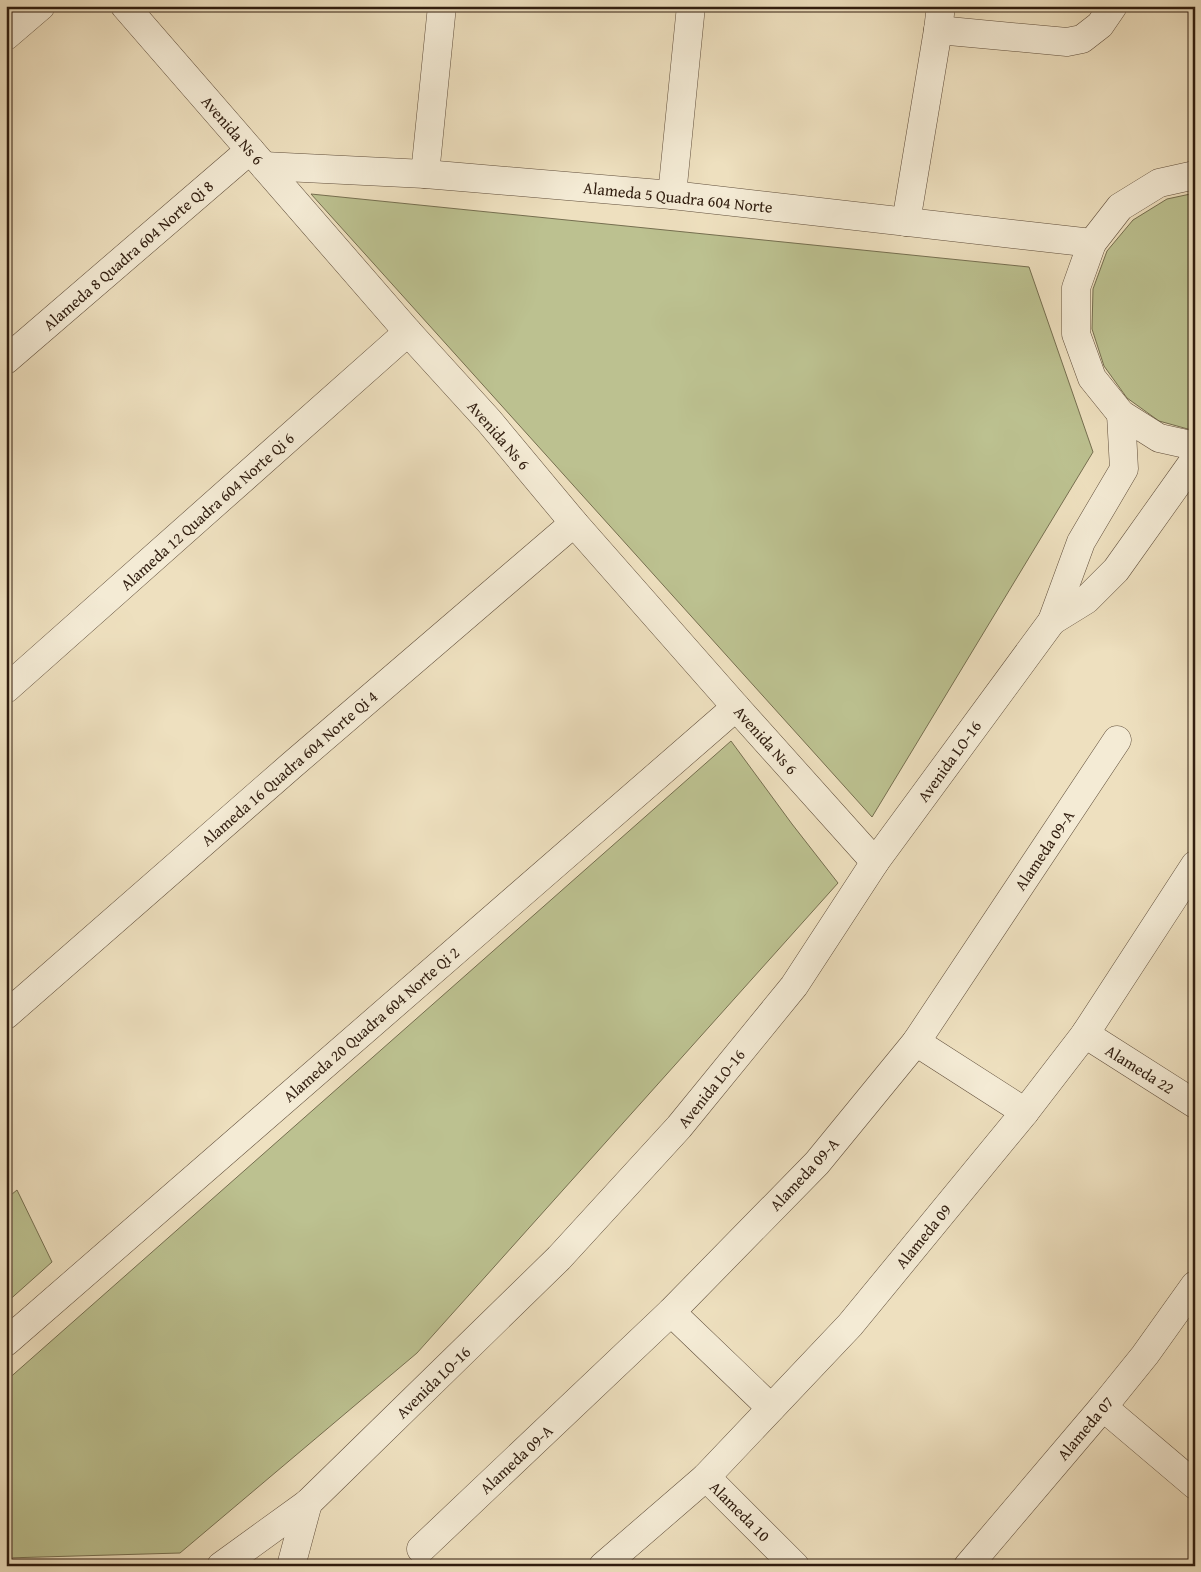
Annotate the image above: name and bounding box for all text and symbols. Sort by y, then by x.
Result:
street label: Avenida Ns 6 [196,90,270,170]
street label: Alameda 8 Quadra 604 Norte Qi 8 [37,174,219,336]
street label: Alameda 5 Quadra 604 Norte [582,175,774,219]
street label: Avenida Ns 6 [462,395,536,475]
street label: Alameda 12 Quadra 604 Norte Qi 6 [115,426,300,596]
street label: Alameda 16 Quadra 604 Norte Qi 4 [196,684,383,851]
street label: Avenida Ns 6 [729,700,804,780]
street label: Avenida LO-16 [911,715,987,807]
street label: Alameda 09-A [1008,805,1080,895]
street label: Alameda 20 Quadra 604 Norte Qi 2 [278,941,464,1107]
street label: Alameda 22 [1101,1038,1179,1100]
street label: Avenida LO-16 [672,1043,751,1133]
street label: Alameda 09-A [764,1132,845,1216]
street label: Alameda 09 [889,1198,957,1274]
street label: Avenida LO-16 [390,1340,476,1424]
street label: Alameda 07 [1051,1390,1119,1465]
street label: Alameda 09-A [474,1418,558,1499]
street label: Alameda 10 [704,1475,776,1547]

